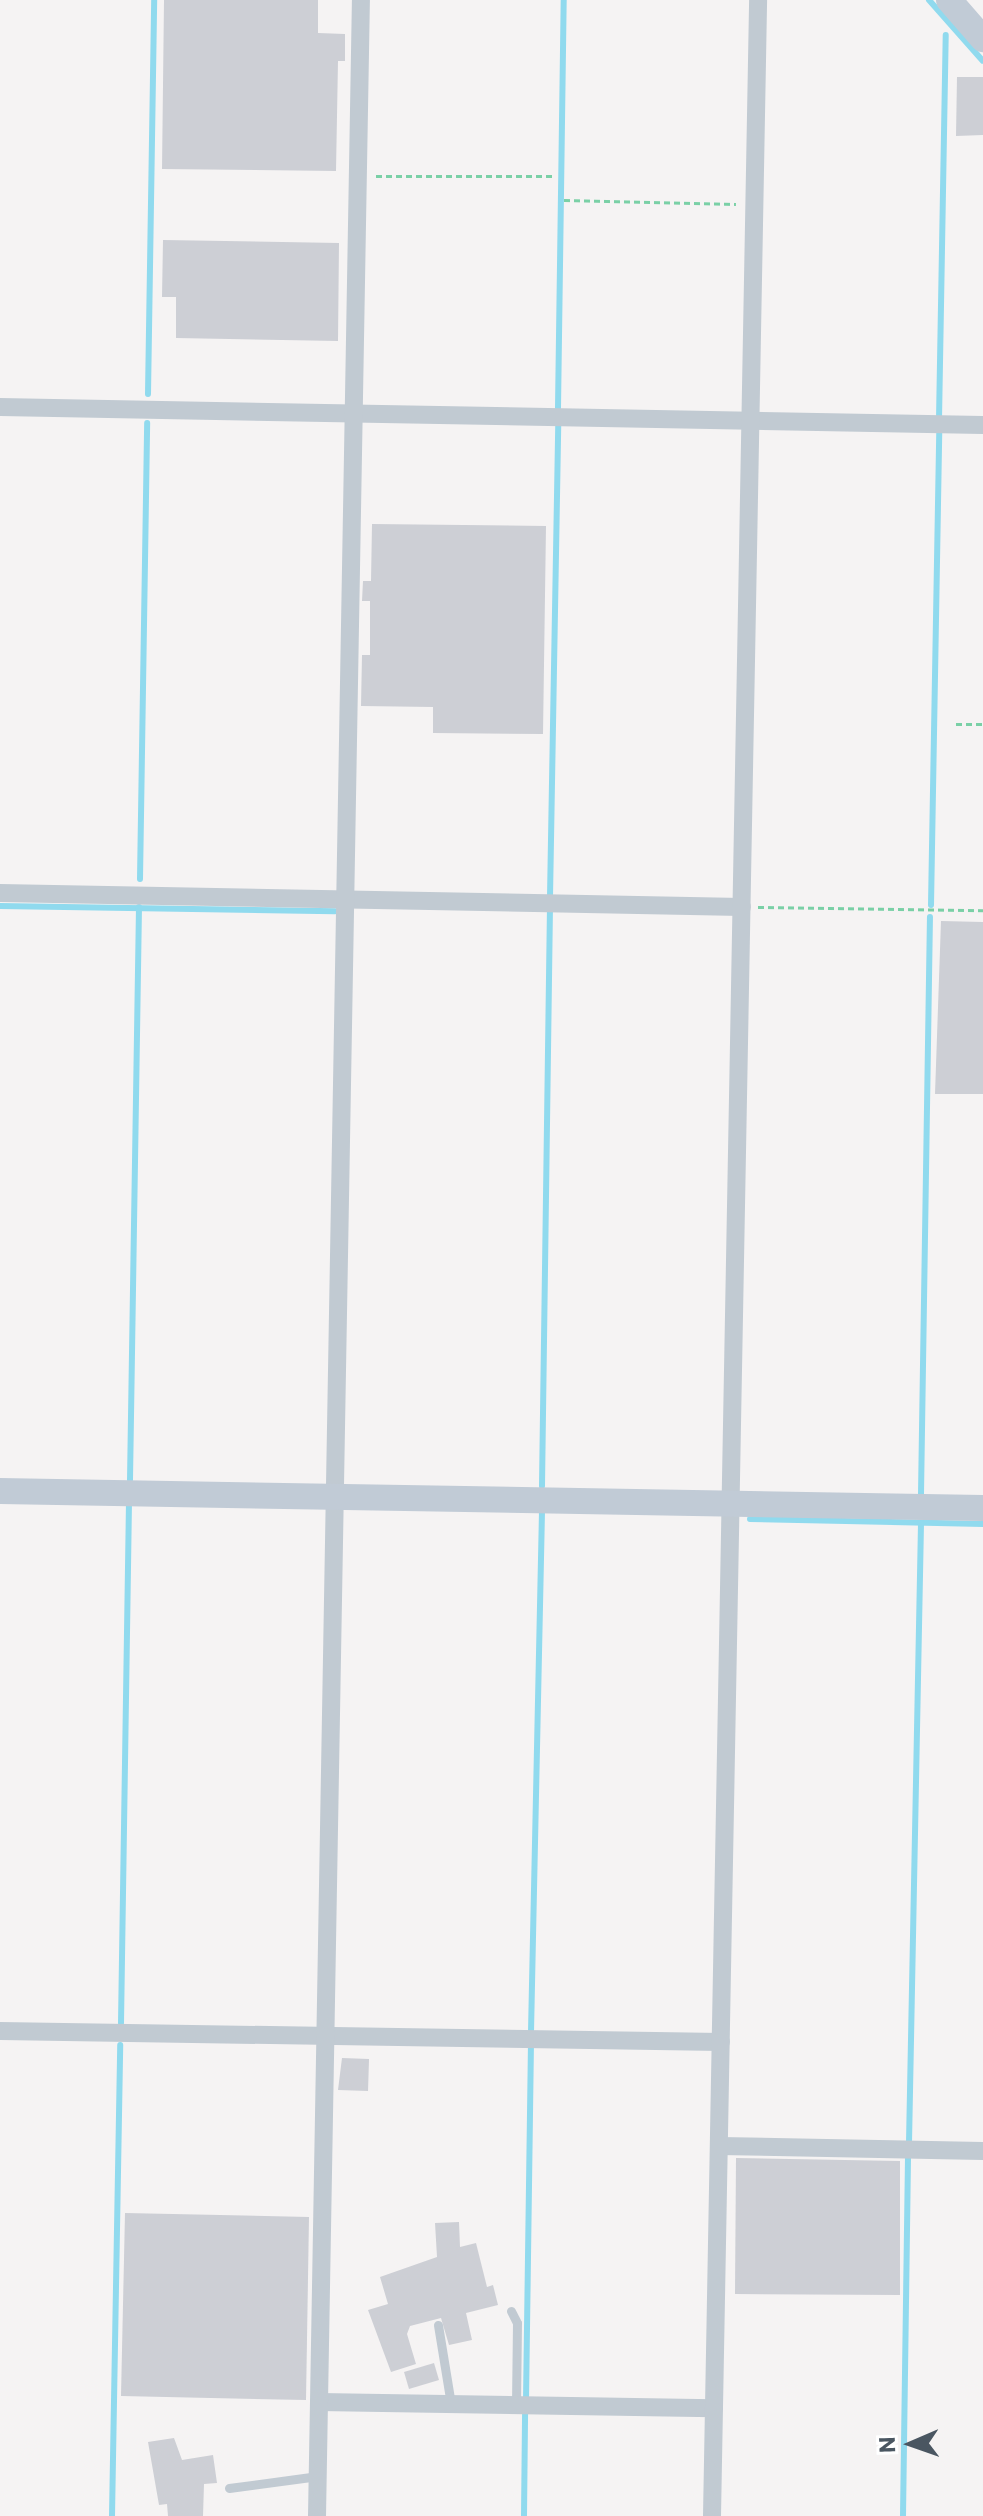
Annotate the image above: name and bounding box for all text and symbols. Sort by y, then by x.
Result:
north arrow [871,2404,951,2484]
text: N [873,2436,900,2454]

